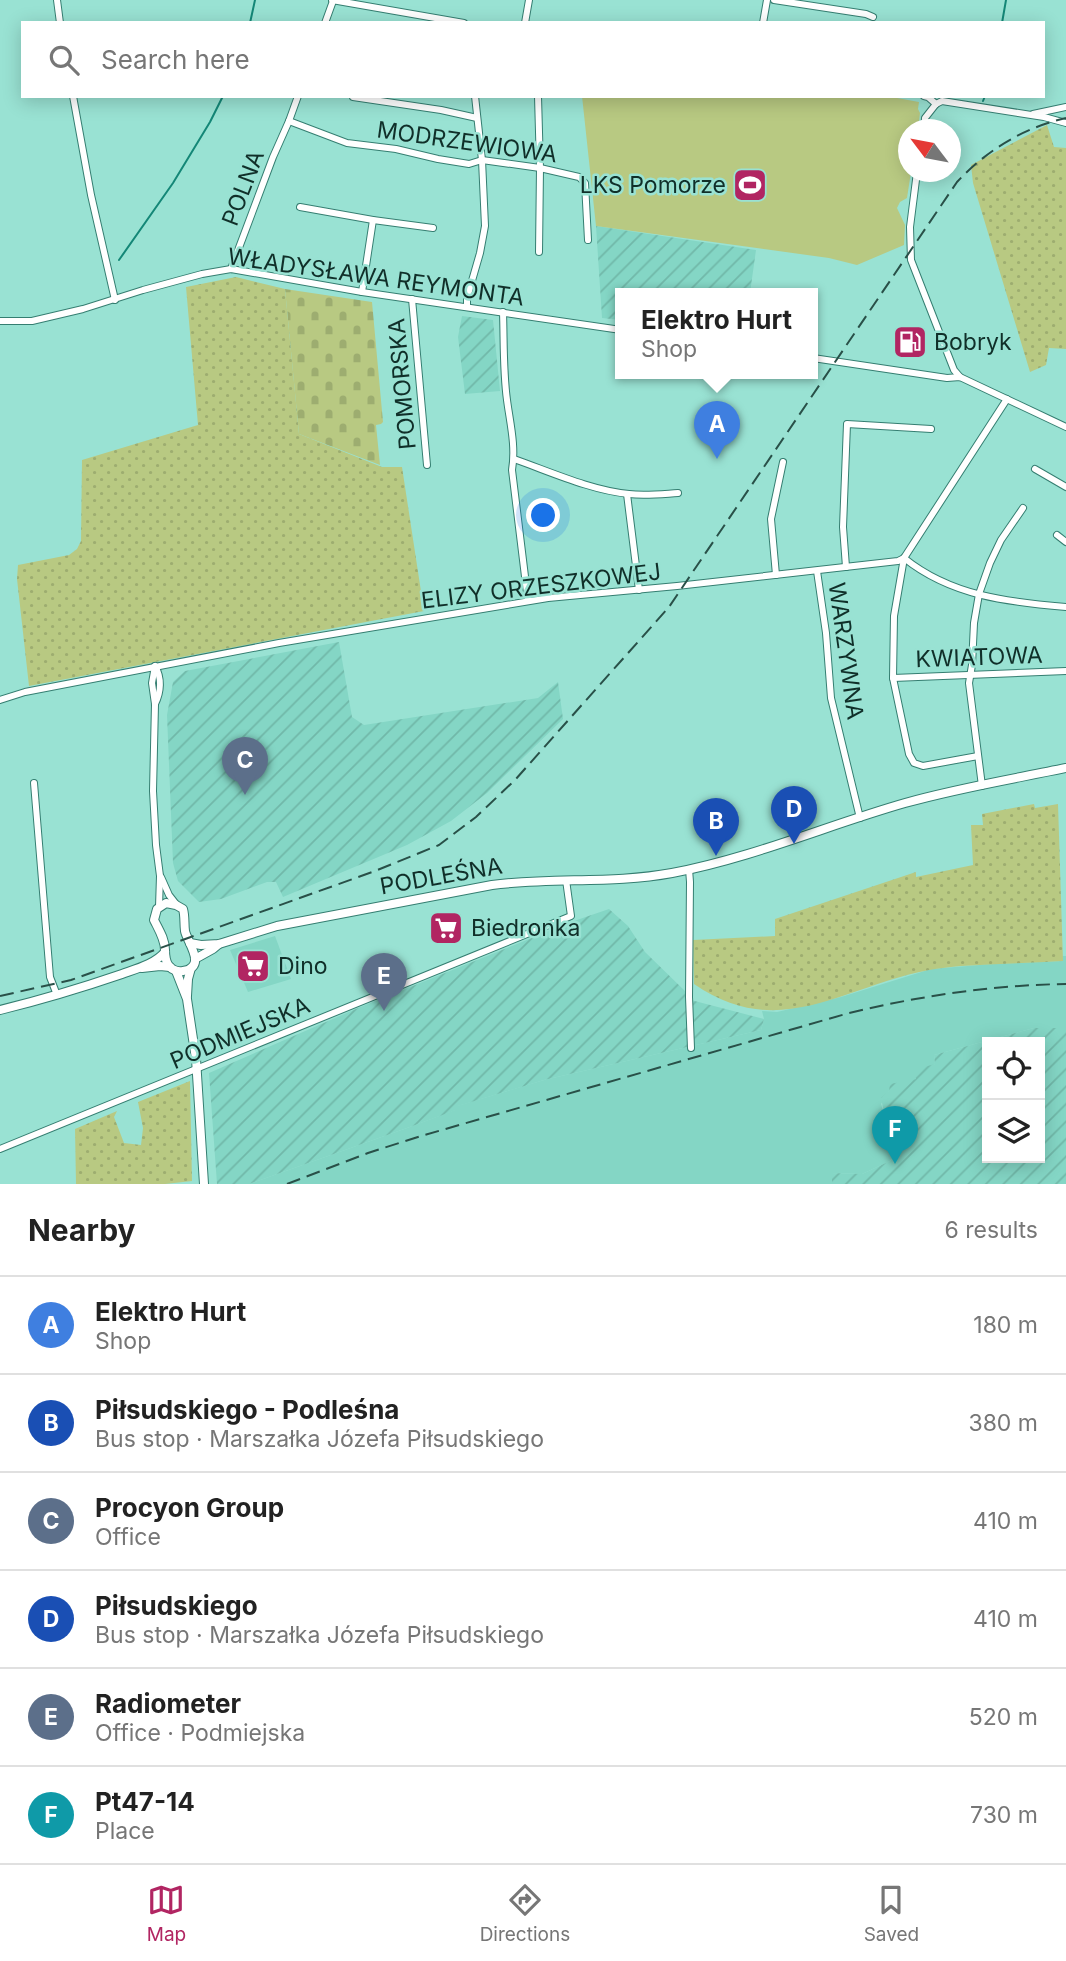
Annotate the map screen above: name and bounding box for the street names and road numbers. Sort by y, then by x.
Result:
street label: MODRZEWIOWA [375,115,559,169]
street label: POLNA [216,146,270,230]
street label: WŁADYSŁAWA REYMONTA [226,242,526,312]
street label: POMORSKA [382,317,422,451]
street label: ELIZY ORZESZKOWEJ [420,557,662,615]
street label: WARZYWNA [823,581,869,721]
street label: KWIATOWA [915,641,1043,673]
street label: PODLEŚNA [378,851,504,901]
street label: PODMIEJSKA [166,991,314,1075]

